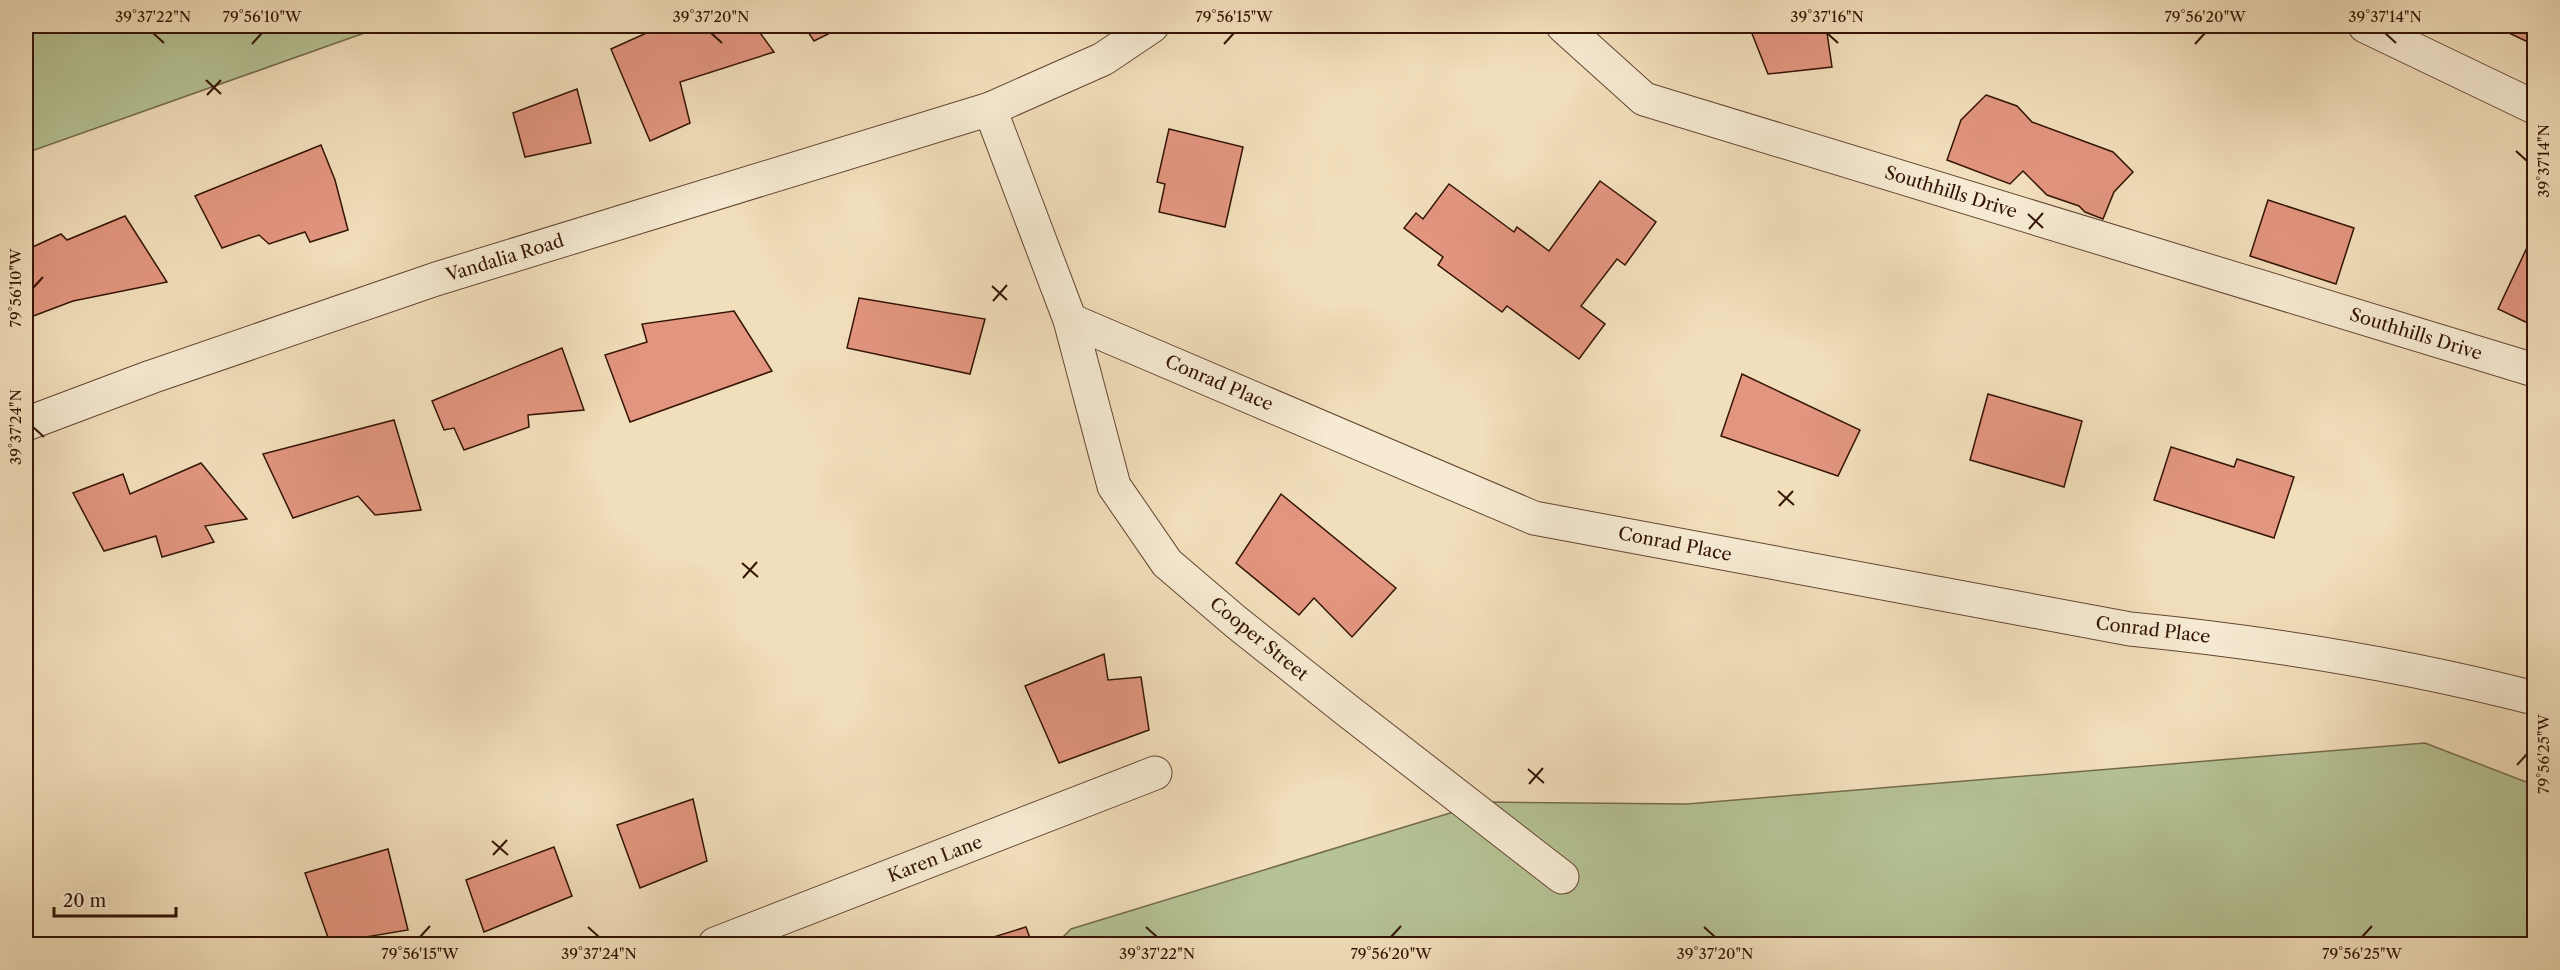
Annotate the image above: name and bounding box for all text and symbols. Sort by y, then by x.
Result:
text: 39°37'22"N [115,7,191,26]
text: 79°56'10"W [223,7,302,26]
text: 39°37'20"N [673,7,749,26]
text: 79°56'15"W [1195,7,1273,26]
text: 39°37'16"N [1790,7,1864,26]
text: 79°56'20"W [2164,7,2246,26]
text: 39°37'14"N [2348,7,2422,26]
text: 39°37'14"N [2534,124,2553,198]
street label: Southhills Drive [1882,161,2020,223]
street label: Vandalia Road [443,230,567,287]
text: 79°56'10"W [6,248,25,327]
street label: Southhills Drive [2347,303,2485,365]
street label: Conrad Place [1162,350,1276,416]
text: 39°37'24"N [6,389,25,465]
street label: Conrad Place [1616,522,1734,566]
street label: Cooper Street [1205,593,1313,686]
street label: Conrad Place [2094,612,2212,648]
text: 79°56'25"W [2534,714,2553,794]
street label: Karen Lane [885,831,985,887]
scale bar [54,880,176,918]
text: 20 m [63,890,107,912]
text: 79°56'15"W [381,944,459,963]
text: 39°37'24"N [561,944,637,963]
text: 39°37'22"N [1119,944,1195,963]
text: 79°56'20"W [1350,944,1432,963]
text: 39°37'20"N [1677,944,1753,963]
text: 79°56'25"W [2322,944,2402,963]

